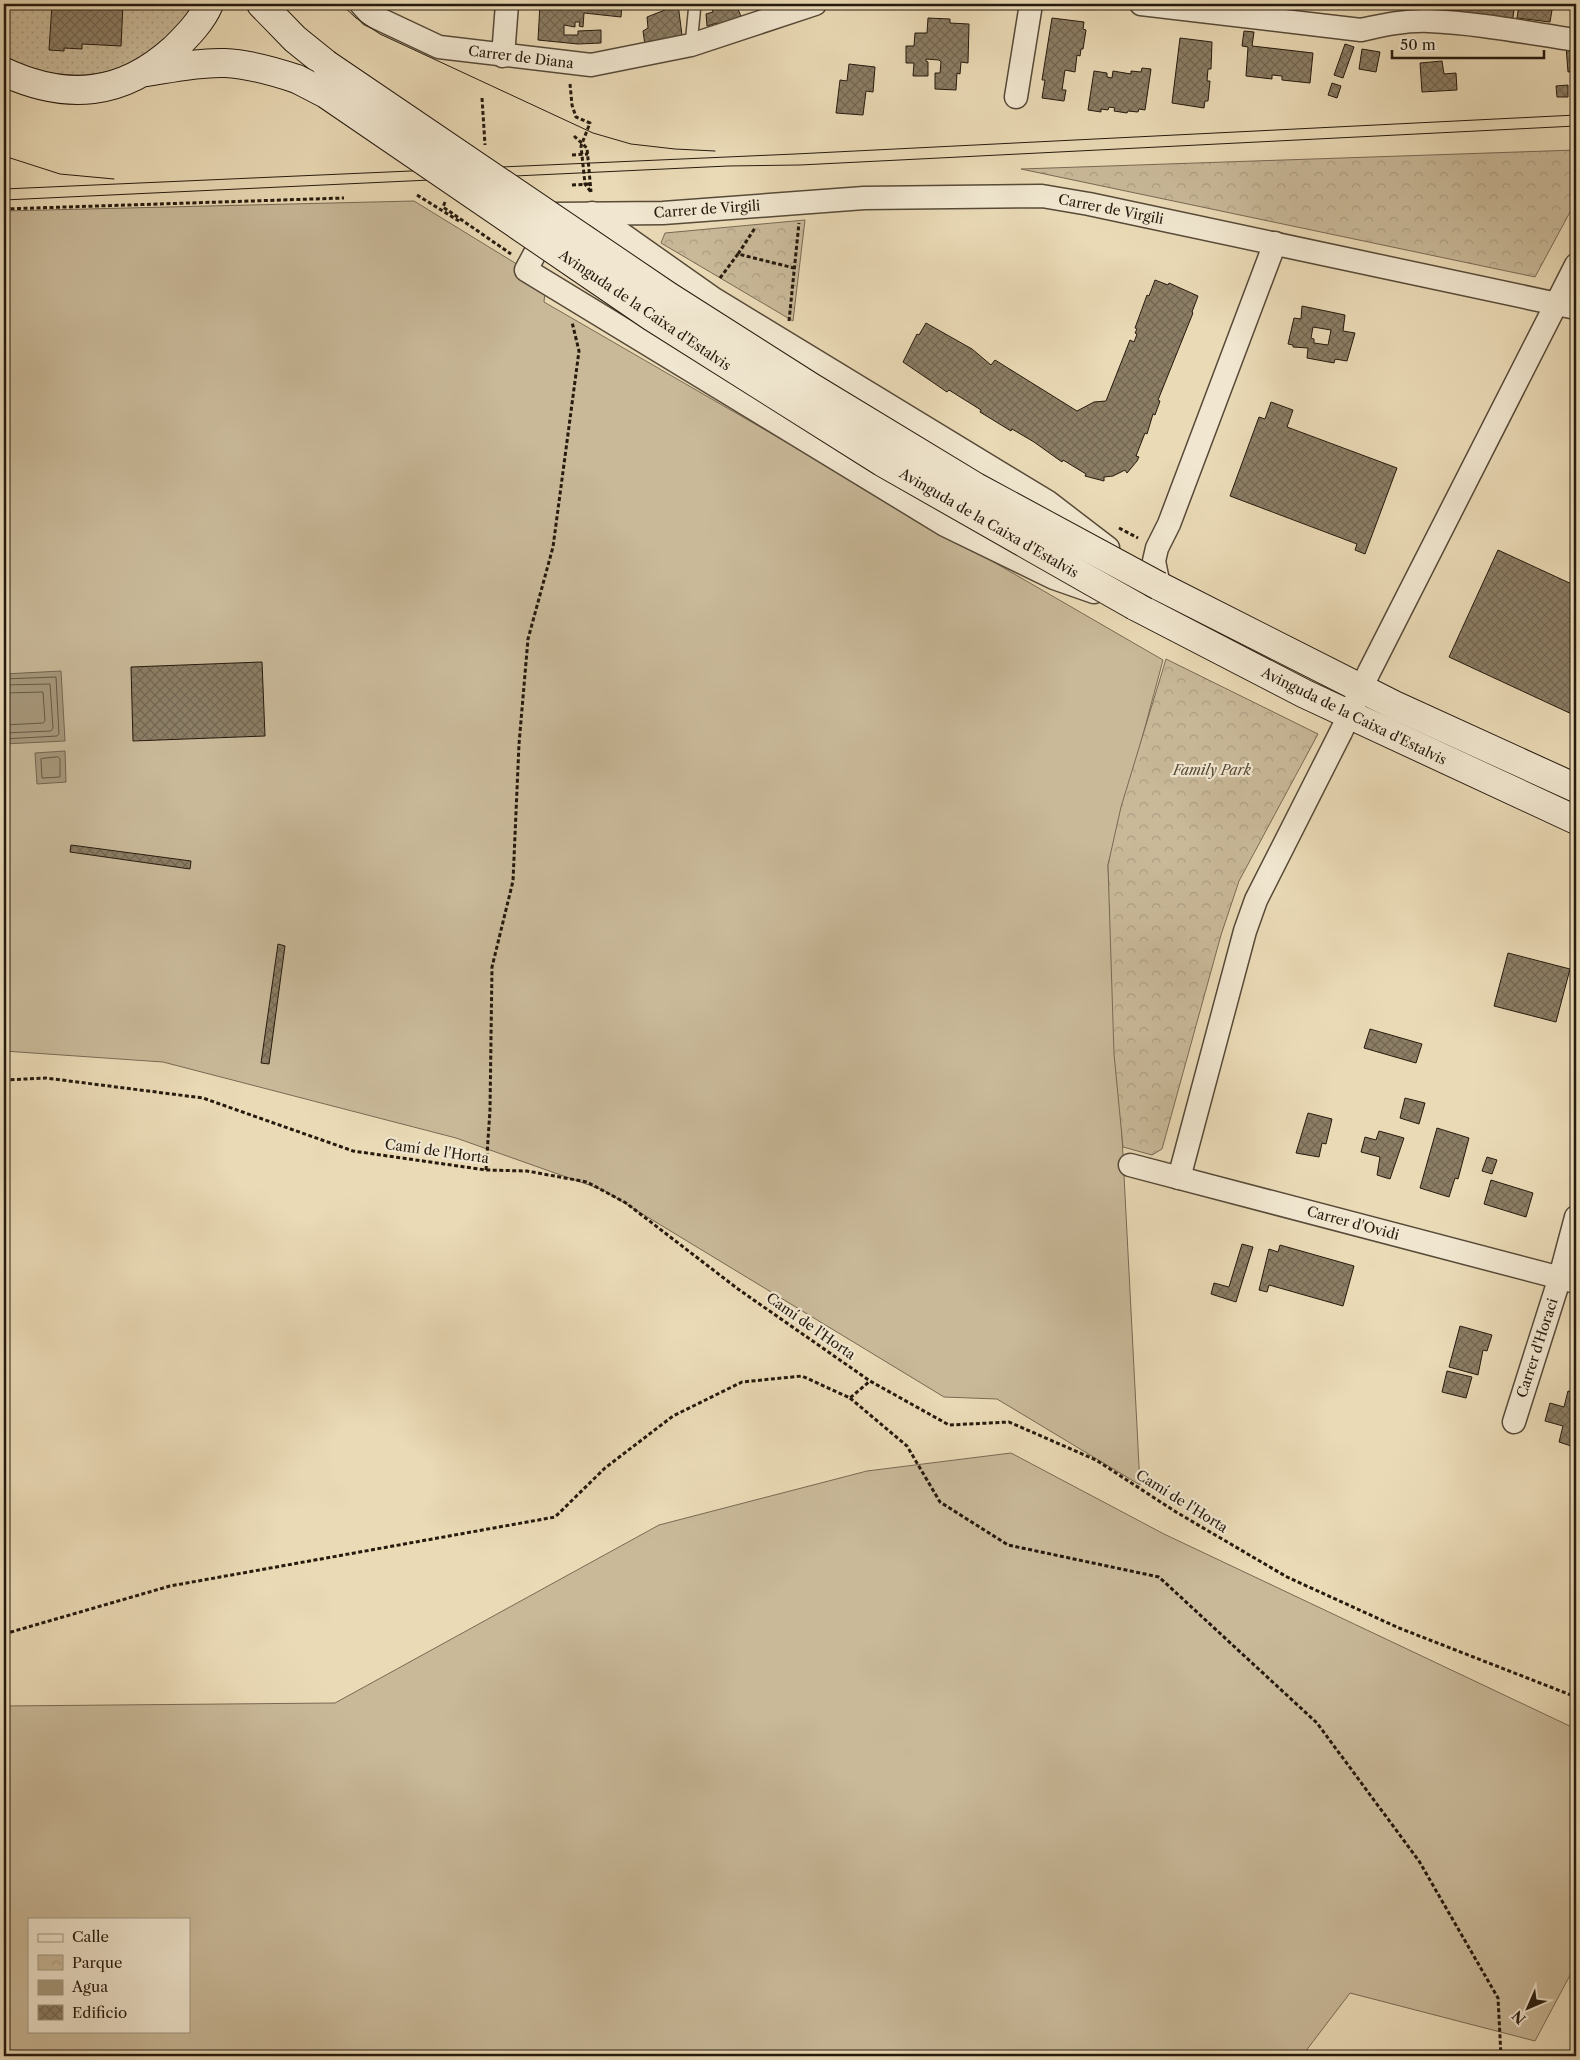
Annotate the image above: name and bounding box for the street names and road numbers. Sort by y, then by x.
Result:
street label: Carrer de Diana [467,42,575,72]
street label: Carrer de Virgili [1057,190,1165,228]
street label: Carrer de Virgili [653,196,761,222]
street label: Avinguda de la Caixa d'Estalvis [555,245,735,374]
street label: Avinguda de la Caixa d'Estalvis [895,464,1082,582]
street label: Avinguda de la Caixa d'Estalvis [1258,663,1450,769]
street label: Camí de l'Horta [384,1135,491,1167]
street label: Carrer d'Ovidi [1305,1202,1401,1244]
street label: Camí de l'Horta [763,1289,860,1364]
street label: Carrer d'Horaci [1512,1296,1562,1400]
street label: Camí de l'Horta [1133,1466,1232,1537]

